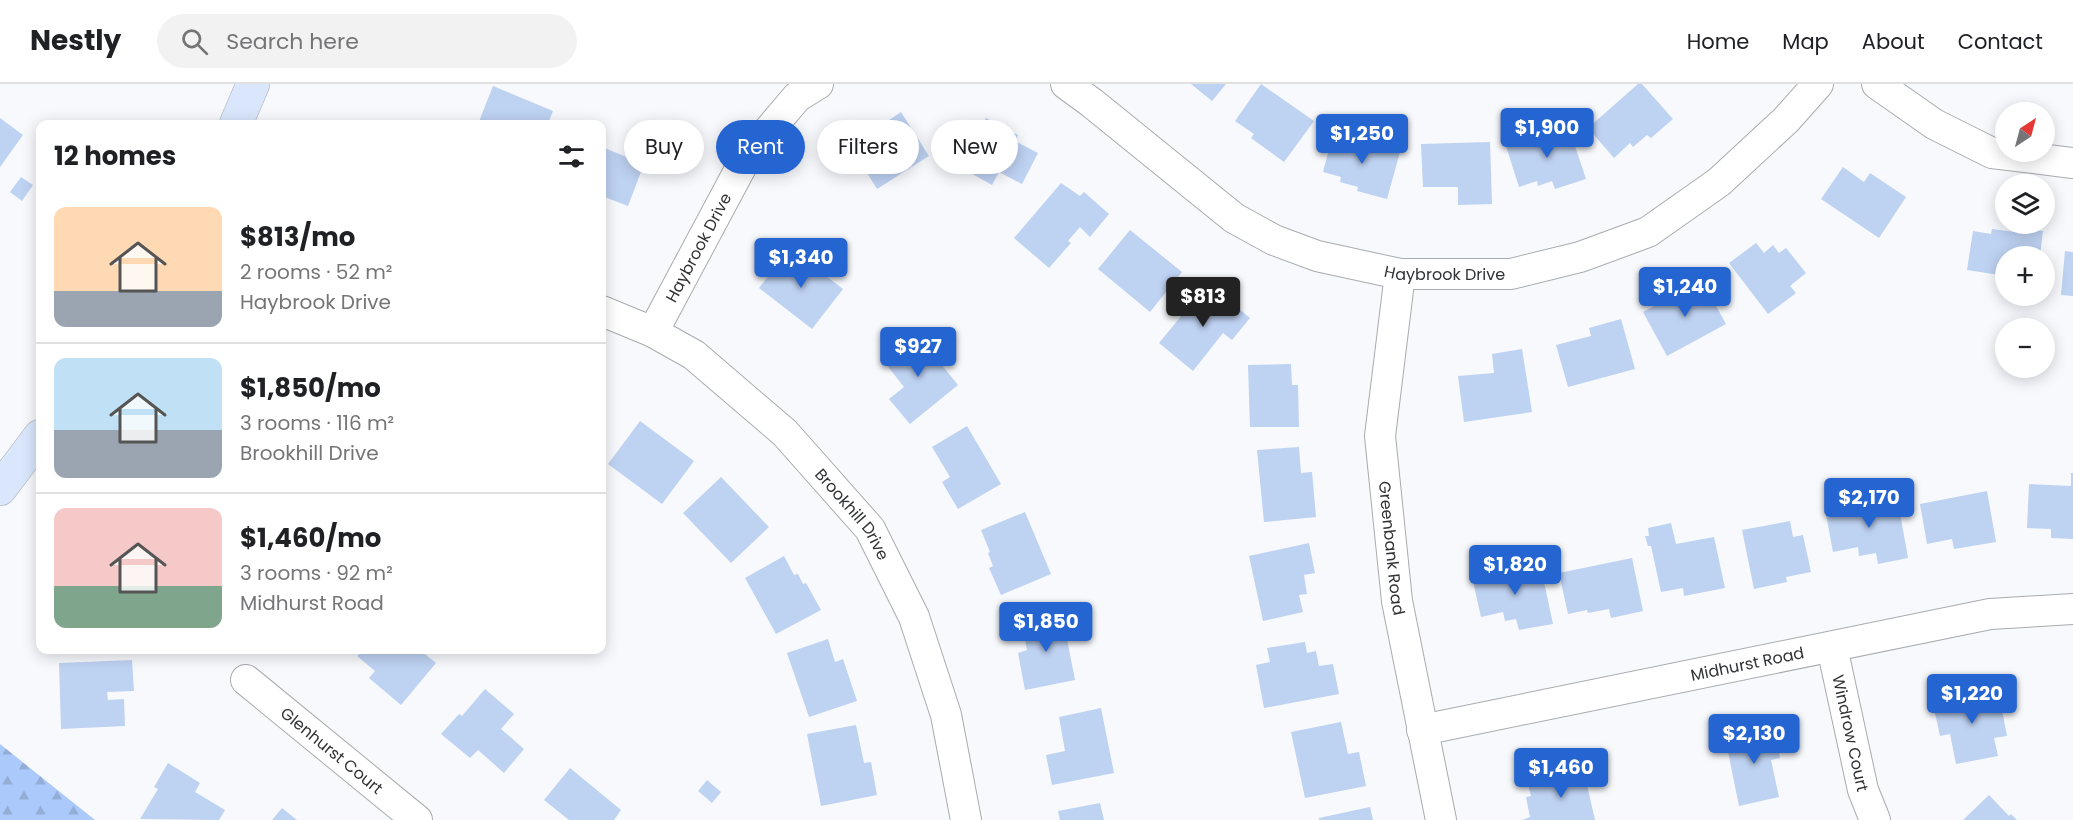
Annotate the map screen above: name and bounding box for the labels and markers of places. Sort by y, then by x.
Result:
pin: $1,900 [1498,108,1596,159]
pin: $1,250 [1313,114,1411,165]
pin: $1,340 [752,238,850,289]
pin: $1,240 [1636,267,1734,318]
pin: $813 [1167,277,1239,328]
pin: $927 [882,327,954,378]
pin: $2,170 [1820,478,1918,529]
pin: $1,820 [1466,545,1564,596]
pin: $1,850 [997,602,1095,653]
pin: $1,220 [1923,674,2021,725]
pin: $2,130 [1705,714,1803,765]
pin: $1,460 [1512,748,1610,799]

